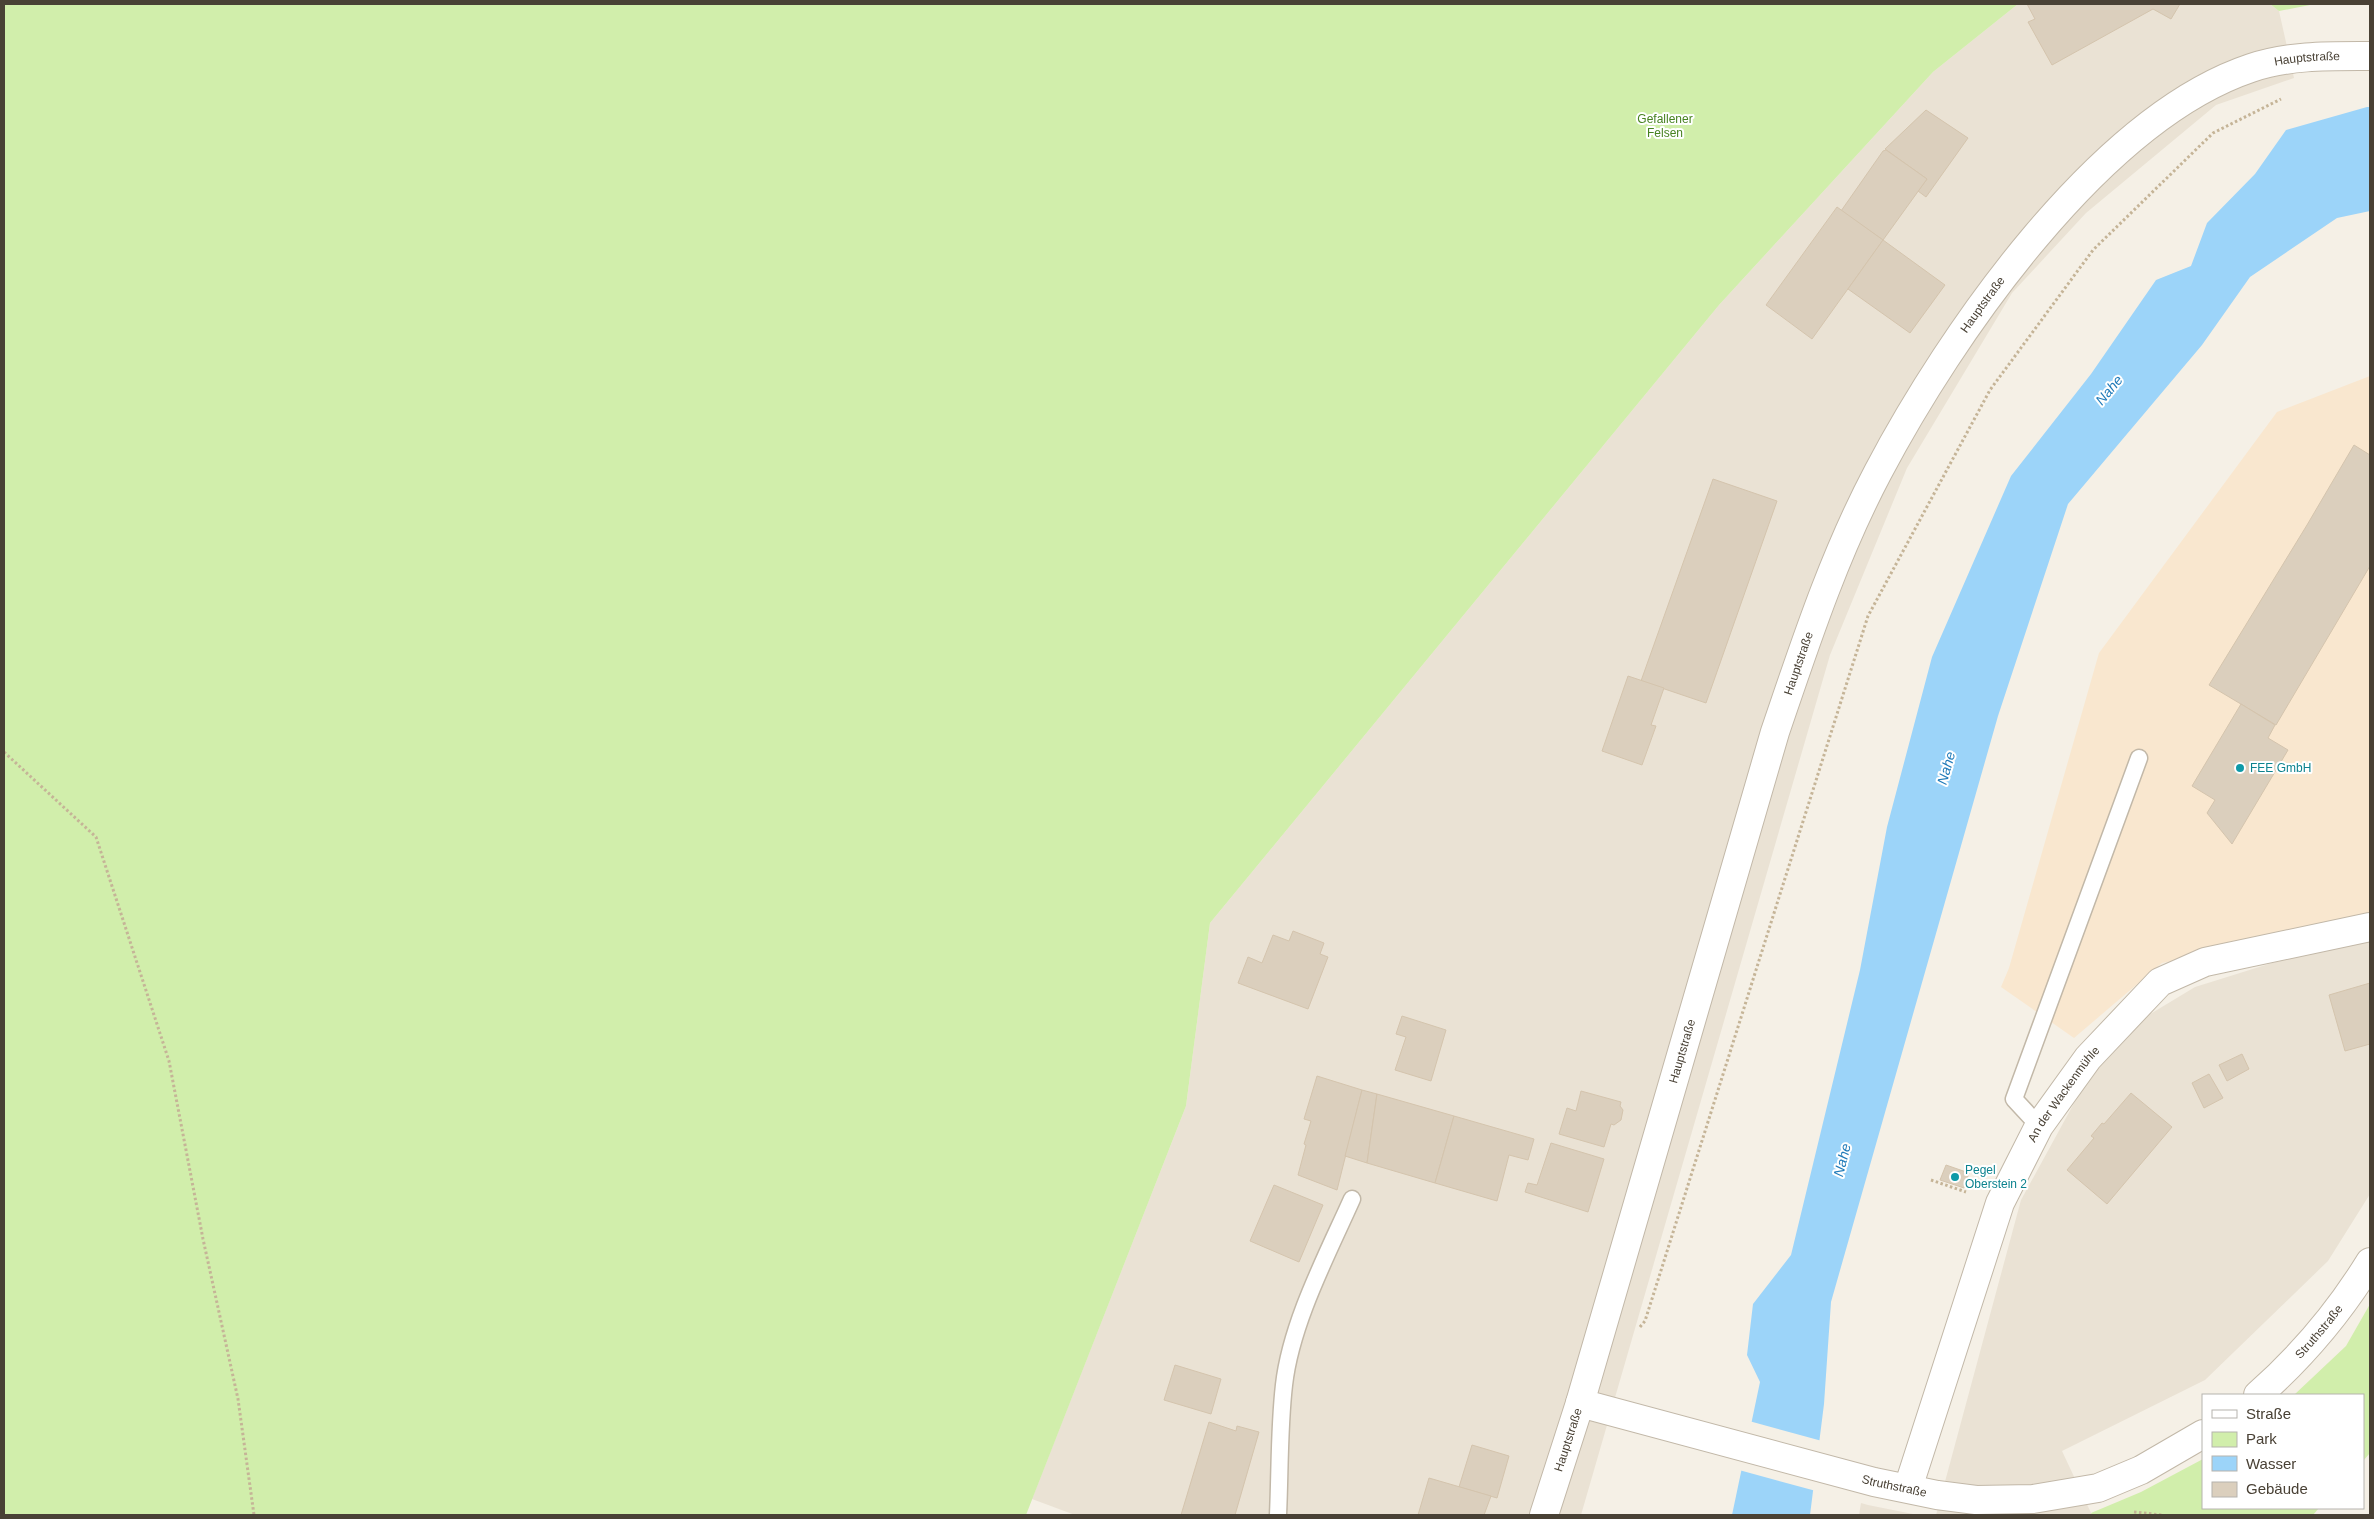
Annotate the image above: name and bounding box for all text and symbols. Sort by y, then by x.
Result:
street label: Hauptstraße [2273,49,2340,69]
park label: Gefallener Felsen [1637,112,1693,140]
street label: Hauptstraße [1958,273,2008,335]
water label: Nahe [2092,372,2126,408]
street label: Hauptstraße [1781,629,1816,697]
water label: Nahe [1934,750,1958,786]
place label: FEE GmbH [2250,761,2311,775]
marker: FEE GmbH [2234,762,2246,774]
street label: Hauptstraße [1666,1017,1698,1085]
street label: An der Wackenmühle [2025,1043,2103,1144]
water label: Nahe [1830,1142,1854,1178]
place label: Pegel Oberstein 2 [1965,1163,2027,1191]
marker: Pegel Oberstein 2 [1949,1171,1961,1183]
street label: Struthstraße [2292,1302,2346,1362]
legend [2202,1394,2364,1509]
text: Straße [2246,1405,2291,1422]
street label: Hauptstraße [1551,1406,1585,1473]
text: Park [2246,1430,2277,1447]
text: Wasser [2246,1455,2296,1472]
street label: Struthstraße [1860,1472,1928,1500]
text: Gebäude [2246,1480,2308,1497]

